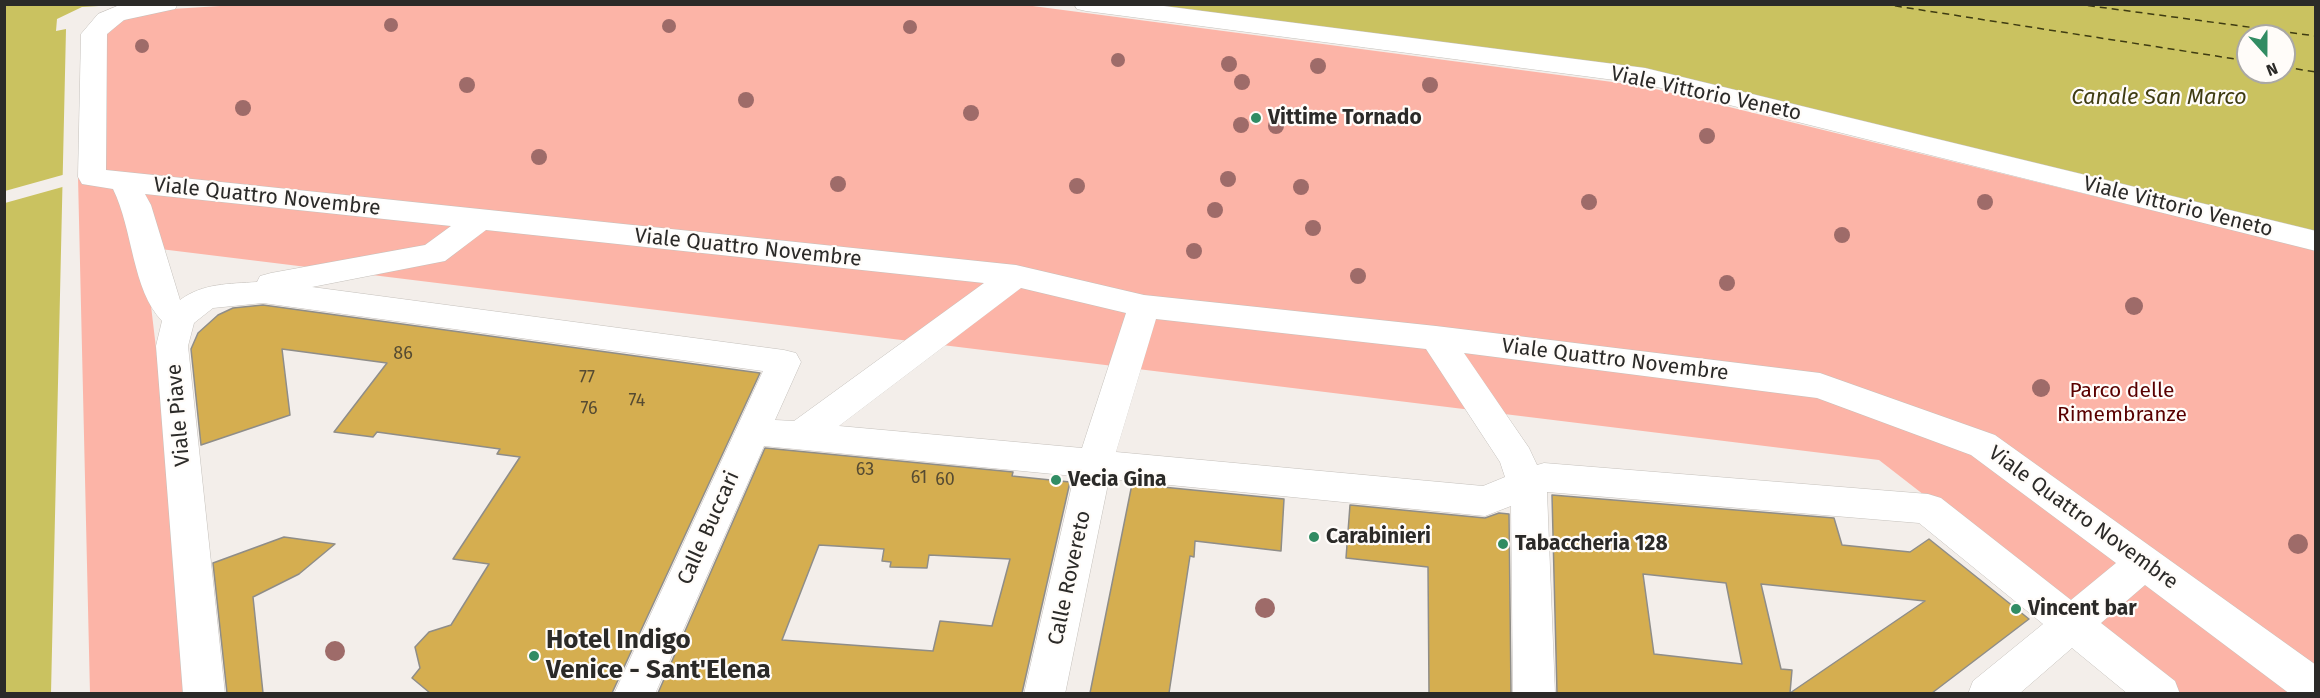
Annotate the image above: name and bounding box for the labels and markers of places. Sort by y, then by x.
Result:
place label: Vittime Tornado [1268,105,1422,131]
marker: Vittime Tornado [1249,111,1263,125]
place label: Vecia Gina [1068,467,1167,493]
marker: Vecia Gina [1049,473,1063,487]
place label: Carabinieri [1326,524,1431,550]
marker: Carabinieri [1307,530,1321,544]
place label: Tabaccheria 128 [1515,531,1668,557]
marker: Tabaccheria 128 [1496,537,1510,551]
place label: Vincent bar [2028,596,2137,622]
marker: Vincent bar [2009,602,2023,616]
place label: Hotel Indigo Venice - Sant'Elena [546,625,771,686]
marker: Hotel Indigo Venice - Sant'Elena [527,649,541,663]

